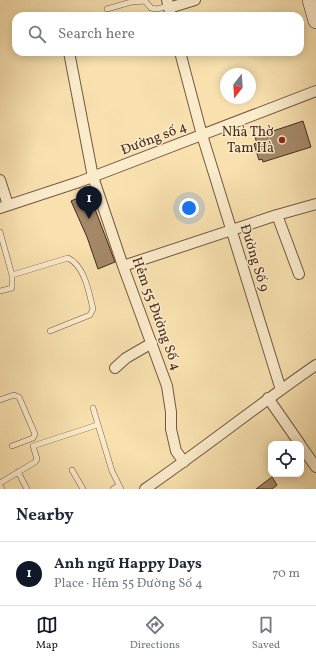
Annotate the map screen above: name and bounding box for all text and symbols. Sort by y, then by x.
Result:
search box [12,12,304,56]
icon: search [26,23,48,45]
text: Search here [58,24,135,45]
north arrow [220,68,256,104]
street label: Đường số 4 [118,118,190,160]
place label: Nhà Thờ Tam Hà [222,123,274,158]
marker: Nhà Thờ Tam Hà [277,135,287,145]
pin: 1 [76,186,102,219]
your location [179,198,199,218]
street label: Đường Số 9 [235,222,273,294]
street label: Hẻm 55 Đường Số 4 [127,255,185,373]
map controls [268,441,304,477]
button: locate [268,441,304,477]
text: Nearby [16,504,74,527]
text: Anh ngữ Happy Days [54,554,202,575]
text: 1 [26,565,32,583]
text: 70 m [272,565,300,583]
text: Place · Hẻm 55 Đường Số 4 [54,575,203,593]
tab: Map [36,614,58,653]
tab: Directions [130,614,180,653]
tab: Saved [252,614,280,653]

